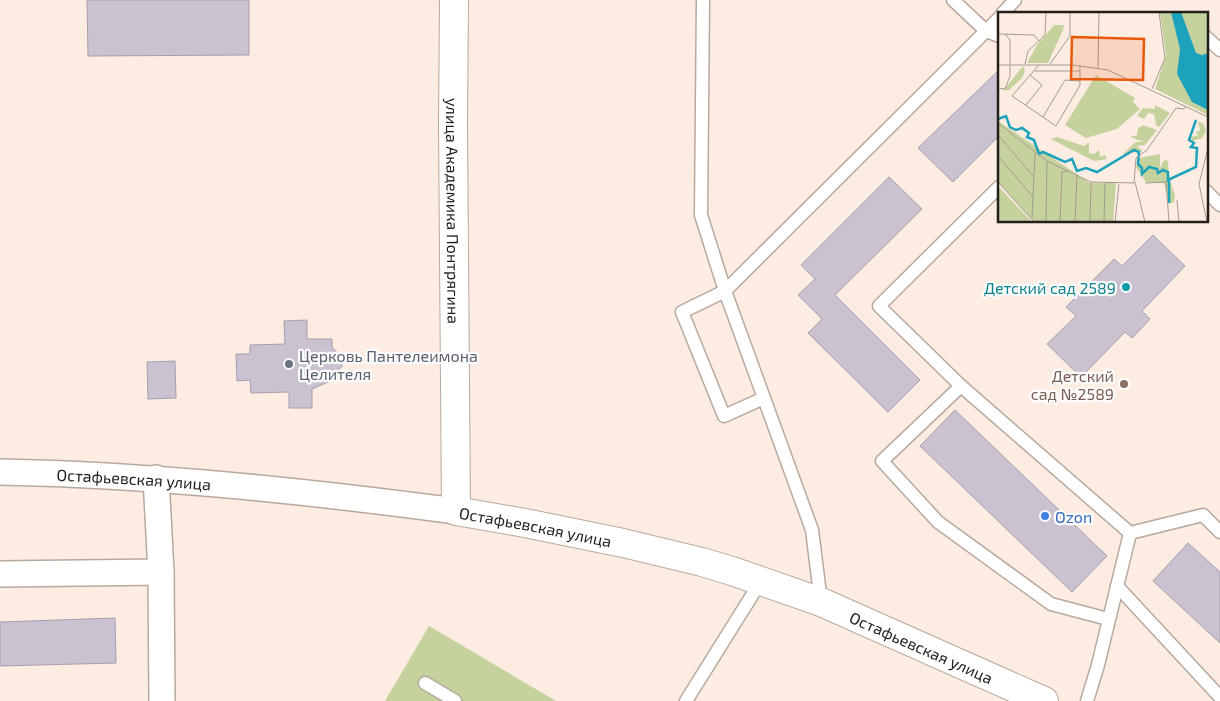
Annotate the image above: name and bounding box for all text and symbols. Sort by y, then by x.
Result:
inset map [998,12,1208,222]
street label: улица Академика Понтрягина [443,98,464,324]
place label: Детский сад 2589 [984,278,1116,297]
marker: Детский сад 2589 [1120,281,1132,293]
place label: Церковь Пантелеимона Целителя [299,346,478,383]
marker: Церковь Пантелеимона Целителя [283,358,295,370]
place label: Детский сад №2589 [1031,366,1114,403]
marker: Детский сад №2589 [1118,378,1130,390]
street label: Остафьевская улица [56,464,212,493]
street label: Остафьевская улица [458,502,613,550]
place label: Ozon [1055,507,1092,526]
marker: Ozon [1039,510,1051,522]
street label: Остафьевская улица [847,607,996,687]

